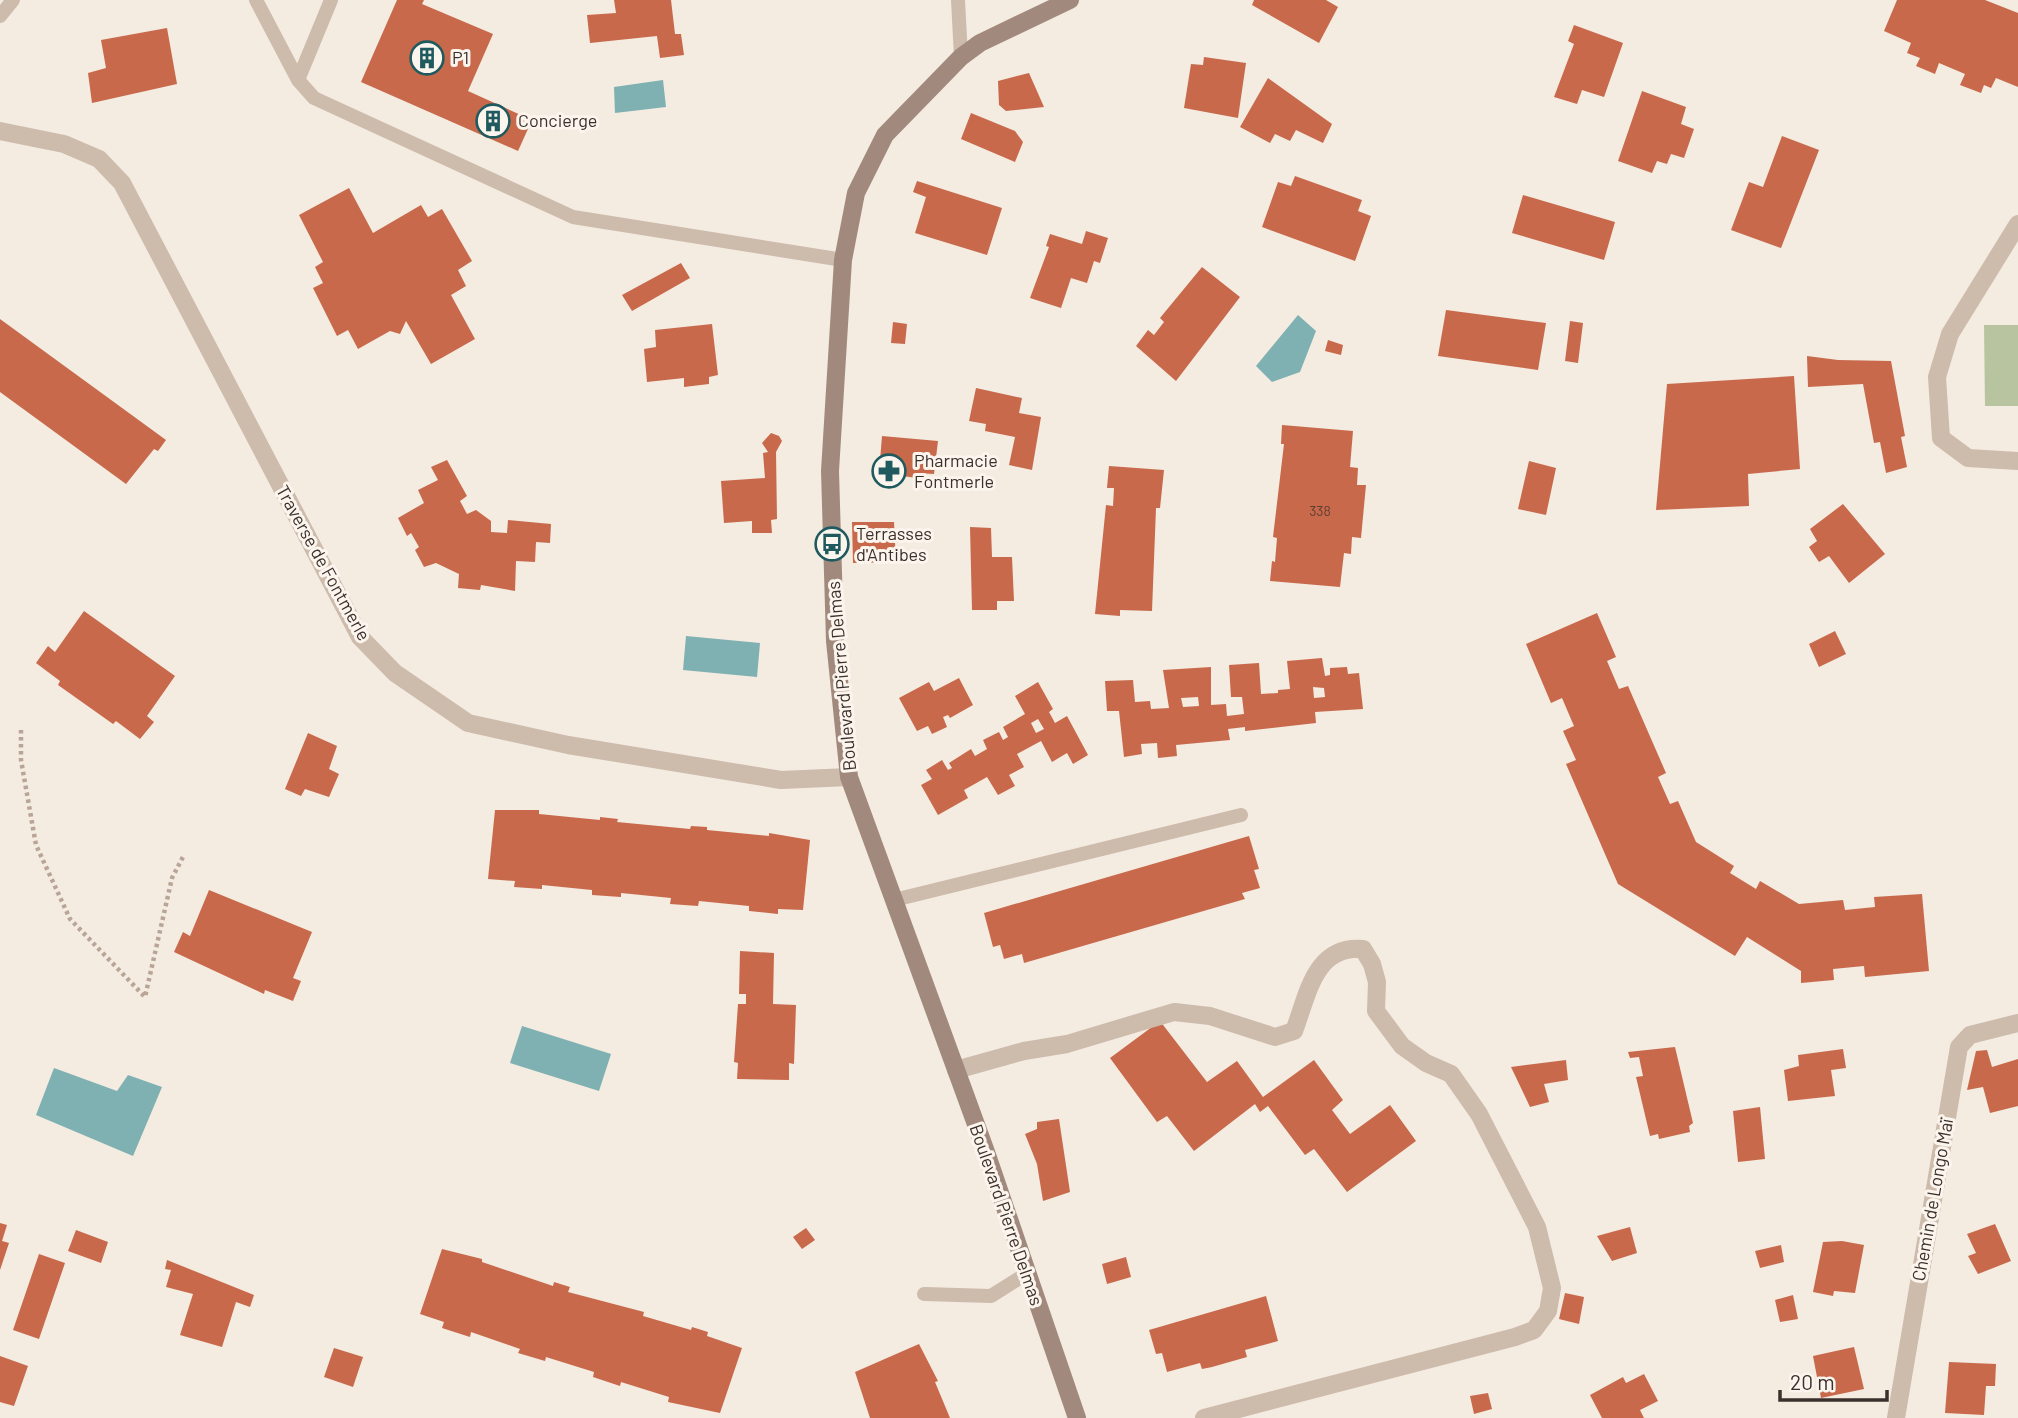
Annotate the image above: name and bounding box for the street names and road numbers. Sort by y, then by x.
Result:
street label: Traverse de Fontmerle [272,481,376,644]
street label: Boulevard Pierre Delmas [822,580,860,772]
street label: Chemin de Longo Maï [1907,1116,1957,1283]
street label: Boulevard Pierre Delmas [966,1121,1048,1308]

